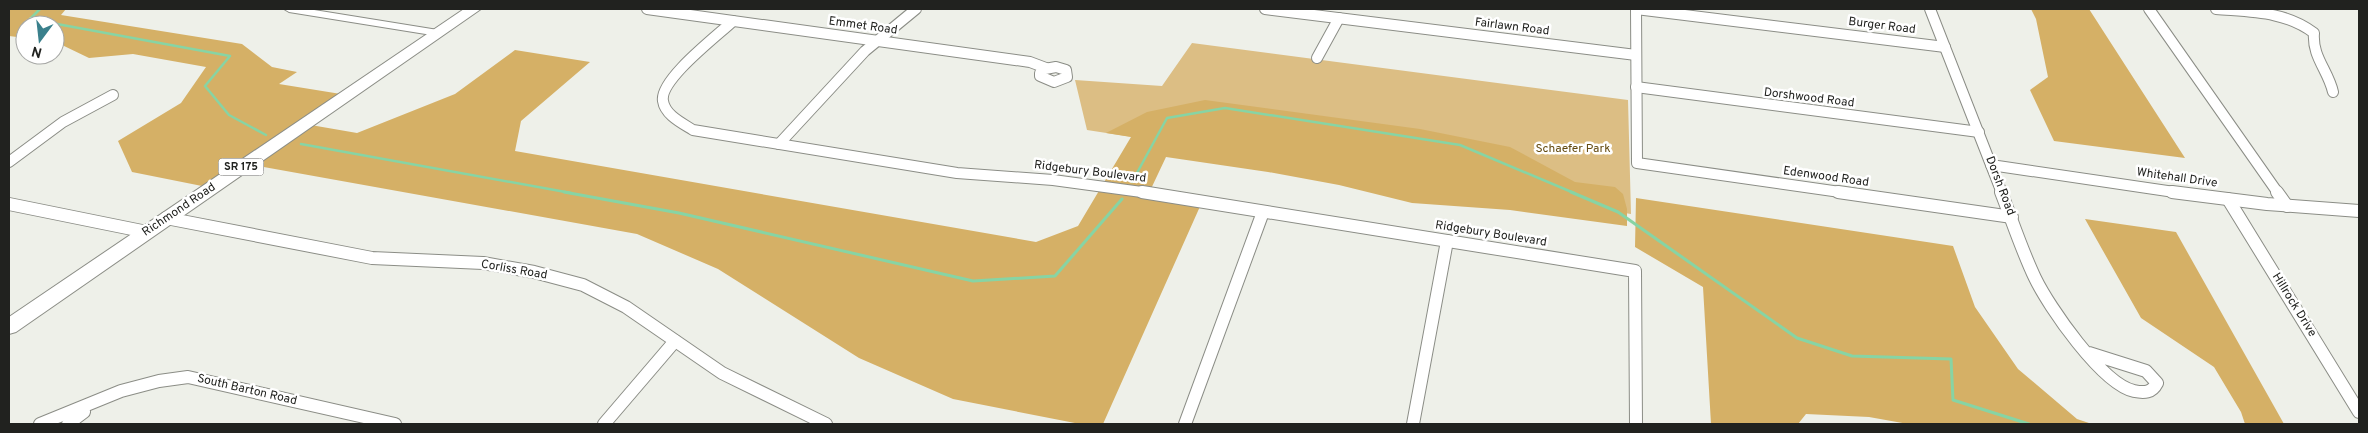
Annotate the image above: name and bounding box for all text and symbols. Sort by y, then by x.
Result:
street label: Emmet Road [828,13,898,39]
street label: Fairlawn Road [1474,14,1550,40]
street label: Burger Road [1847,14,1917,38]
north arrow [15,15,65,65]
text: N [30,42,44,61]
street label: Dorshwood Road [1763,85,1855,111]
park label: Schaefer Park [1535,141,1611,157]
street label: Dorsh Road [1981,154,2019,218]
street label: Ridgebury Boulevard [1033,157,1147,187]
road number: SR 175 [218,158,264,176]
street label: Edenwood Road [1782,163,1870,191]
street label: Whitehall Drive [2136,164,2218,192]
street label: Richmond Road [139,180,219,240]
street label: Ridgebury Boulevard [1434,217,1548,251]
street label: Corliss Road [480,256,548,284]
street label: Hillrock Drive [2268,270,2320,340]
street label: South Barton Road [195,371,299,409]

